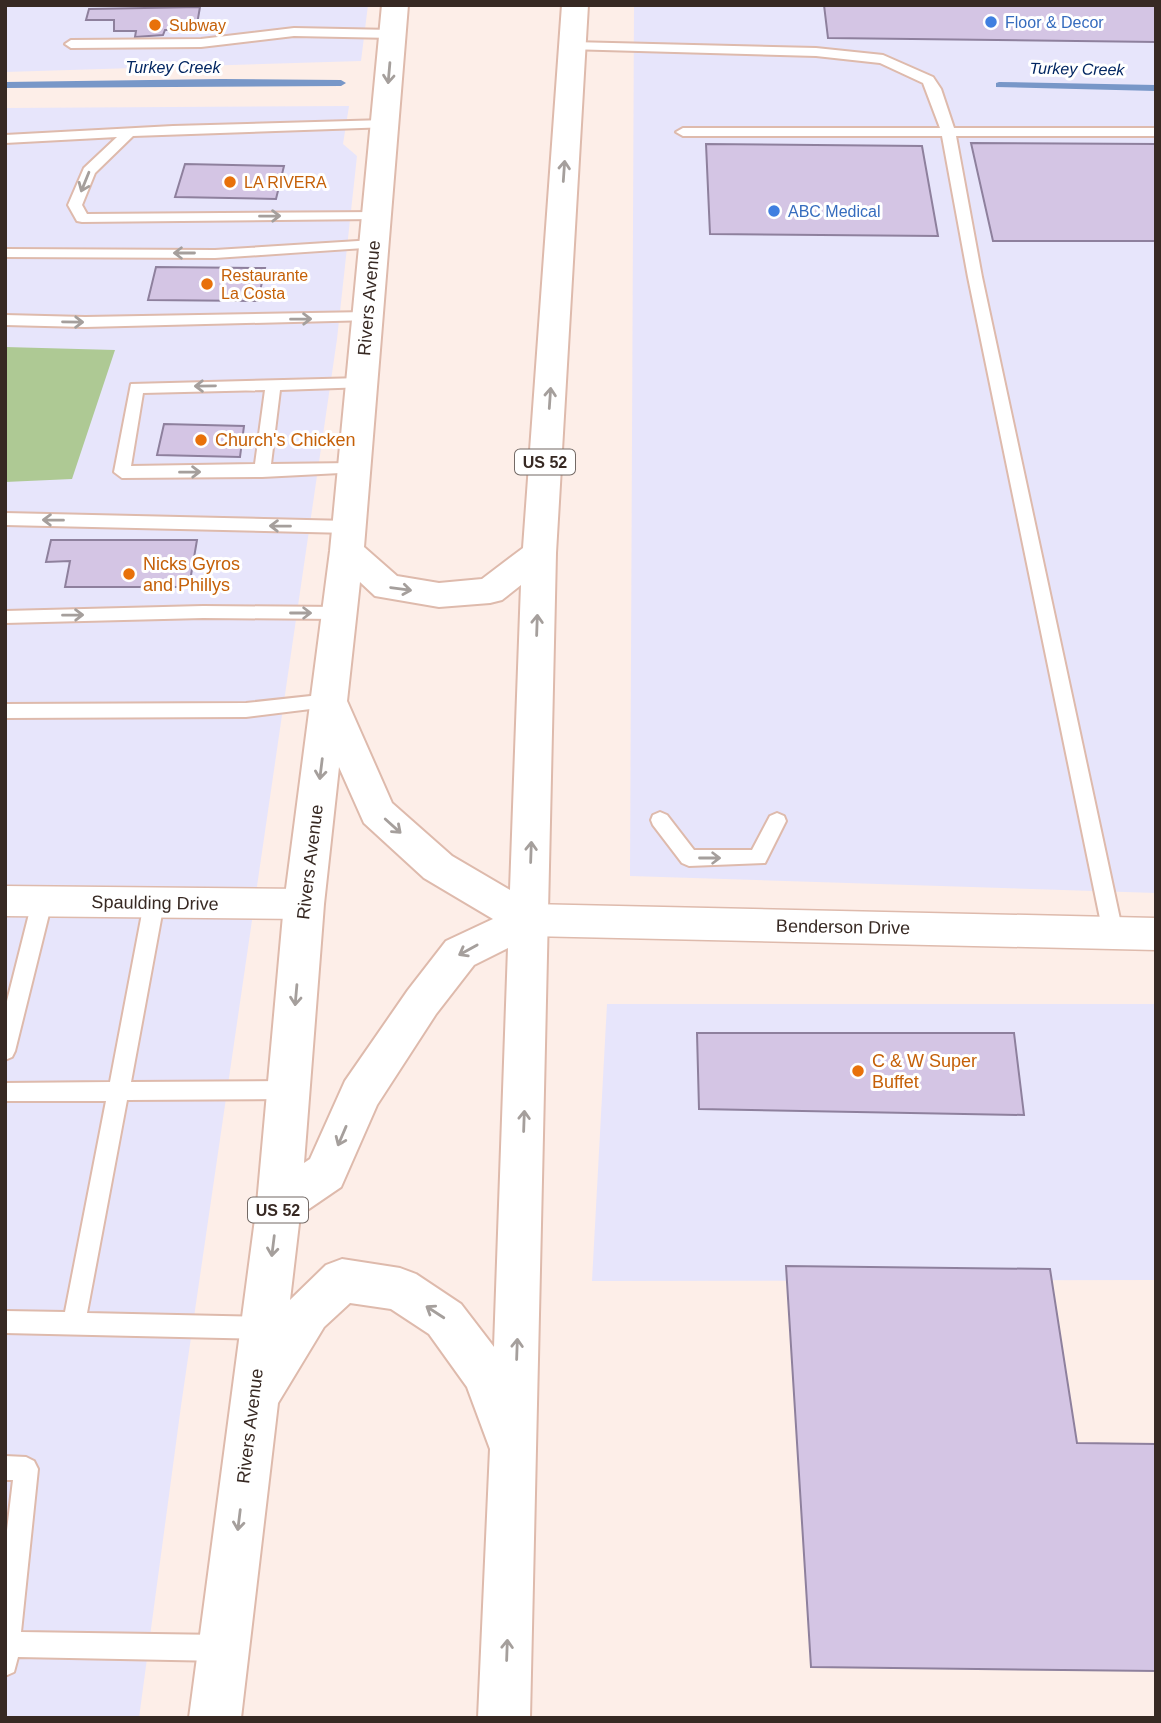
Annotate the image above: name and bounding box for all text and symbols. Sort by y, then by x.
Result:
marker: Floor & Decor [983,14,999,30]
place label: Floor & Decor [1005,14,1104,31]
marker: Subway [147,17,163,33]
place label: Subway [169,17,226,34]
water label: Turkey Creek [126,59,221,76]
water label: Turkey Creek [1029,60,1126,78]
one-way arrow [382,61,395,84]
one-way arrow [558,159,571,182]
one-way arrow [77,171,90,192]
marker: LA RIVERA [222,174,238,190]
place label: LA RIVERA [244,174,327,191]
marker: ABC Medical [766,203,782,219]
place label: ABC Medical [788,203,880,220]
one-way arrow [258,209,281,223]
street label: Rivers Avenue [354,239,384,357]
one-way arrow [172,247,195,260]
place label: Restaurante La Costa [221,267,308,302]
marker: Restaurante La Costa [199,276,215,292]
one-way arrow [289,312,312,326]
one-way arrow [62,315,85,328]
one-way arrow [193,380,216,393]
one-way arrow [543,386,556,409]
place label: Church's Chicken [215,430,356,450]
marker: Church's Chicken [193,432,209,448]
road number: US 52 [515,449,575,475]
one-way arrow [178,465,201,479]
one-way arrow [42,514,65,527]
one-way arrow [269,519,292,532]
place label: Nicks Gyros and Phillys [143,554,240,595]
marker: Nicks Gyros and Phillys [121,566,137,582]
one-way arrow [389,583,412,596]
one-way arrow [289,606,312,620]
one-way arrow [62,609,85,622]
one-way arrow [531,613,544,636]
one-way arrow [314,757,327,780]
street label: Rivers Avenue [293,803,327,921]
one-way arrow [384,818,402,834]
one-way arrow [524,841,538,864]
one-way arrow [698,851,721,865]
street label: Spaulding Drive [91,892,219,914]
street label: Benderson Drive [776,916,910,938]
one-way arrow [458,944,479,957]
one-way arrow [289,983,302,1006]
place label: C & W Super Buffet [872,1051,977,1092]
marker: C & W Super Buffet [850,1063,866,1079]
one-way arrow [517,1110,531,1133]
one-way arrow [334,1125,347,1146]
road number: US 52 [248,1198,308,1222]
one-way arrow [267,1234,280,1257]
one-way arrow [426,1304,445,1319]
one-way arrow [511,1338,524,1361]
street label: Rivers Avenue [233,1367,267,1485]
one-way arrow [232,1508,245,1531]
one-way arrow [500,1638,513,1661]

